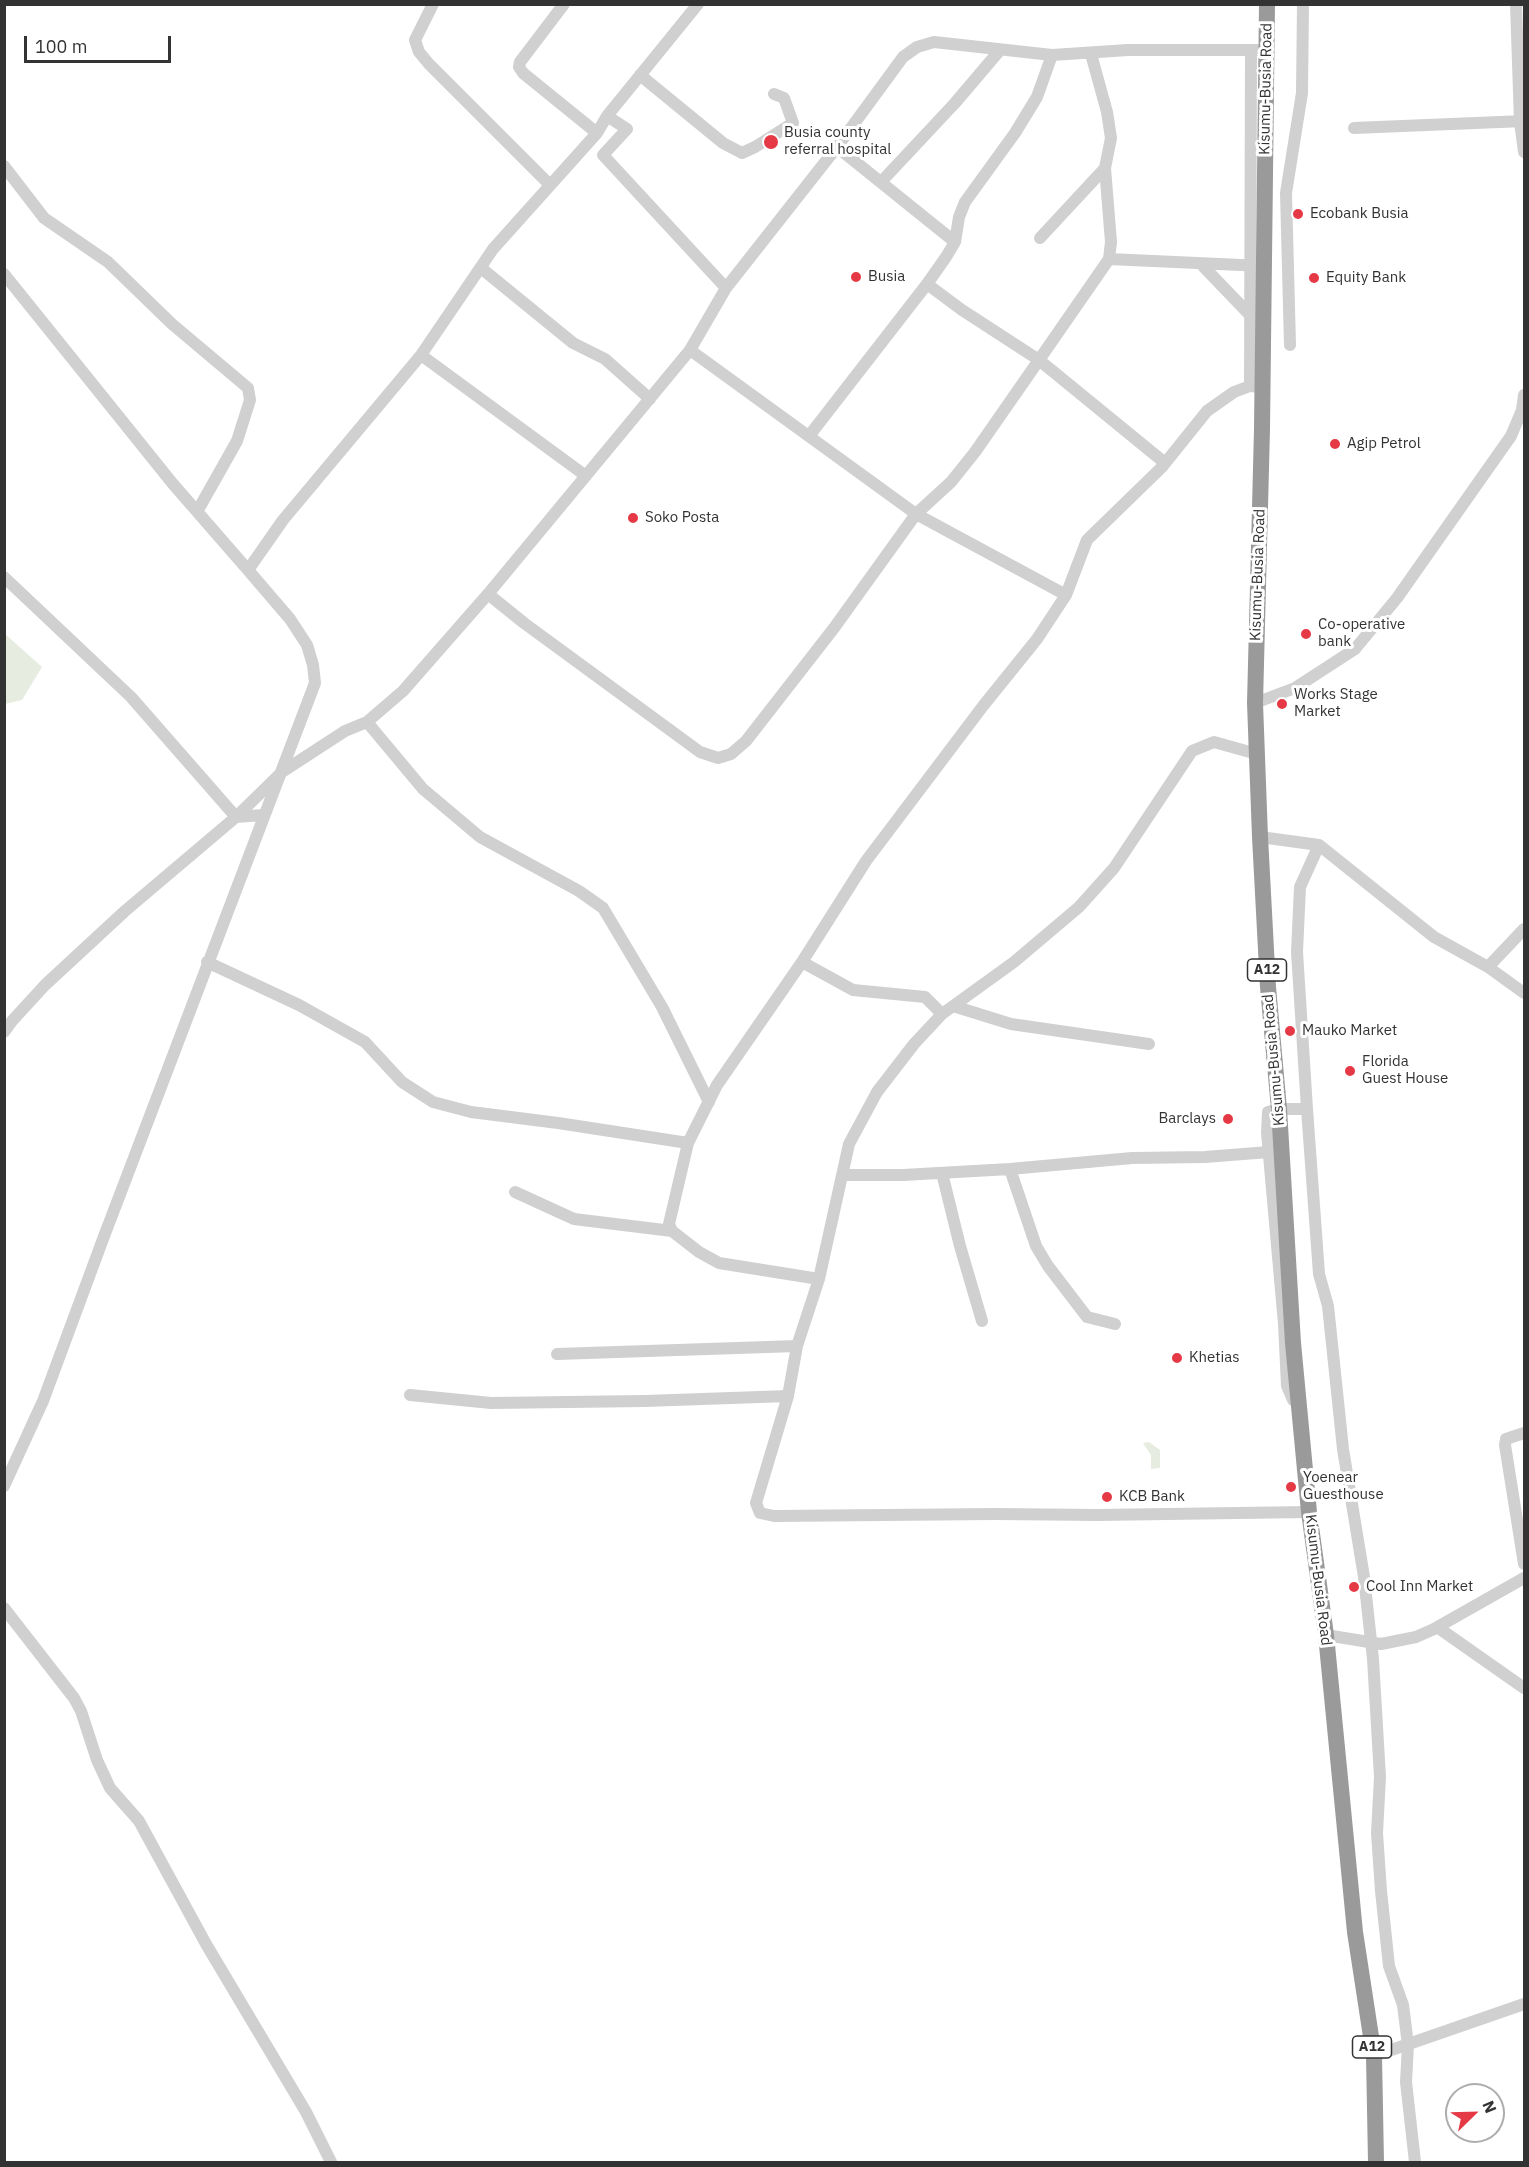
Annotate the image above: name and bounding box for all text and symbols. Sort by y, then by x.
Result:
street label: Kisumu-Busia Road [1256,23,1276,155]
scale bar [27,24,174,62]
text: 100 m [35,35,87,58]
place label: Busia county referral hospital [784,124,891,159]
marker: Busia county referral hospital [762,133,780,151]
place label: Ecobank Busia [1310,205,1409,223]
marker: Ecobank Busia [1291,207,1305,221]
place label: Busia [868,268,905,286]
place label: Equity Bank [1326,269,1406,287]
marker: Busia [849,270,863,284]
marker: Equity Bank [1307,271,1321,285]
place label: Agip Petrol [1347,435,1421,453]
marker: Agip Petrol [1328,437,1342,451]
place label: Soko Posta [645,509,719,527]
street label: Kisumu-Busia Road [1247,509,1269,641]
marker: Soko Posta [626,511,640,525]
place label: Co-operative bank [1318,616,1405,651]
marker: Co-operative bank [1299,627,1313,641]
place label: Works Stage Market [1294,686,1378,721]
marker: Works Stage Market [1275,697,1289,711]
road number: A12 [1248,959,1286,981]
street label: Kisumu-Busia Road [1259,993,1289,1127]
place label: Mauko Market [1302,1022,1397,1040]
marker: Mauko Market [1283,1024,1297,1038]
place label: Florida Guest House [1362,1053,1448,1088]
marker: Florida Guest House [1343,1064,1357,1078]
place label: Barclays [1158,1110,1216,1128]
marker: Barclays [1221,1112,1235,1126]
place label: Khetias [1189,1349,1240,1367]
marker: Khetias [1170,1351,1184,1365]
place label: Yoenear Guesthouse [1303,1469,1384,1504]
marker: Yoenear Guesthouse [1284,1480,1298,1494]
place label: KCB Bank [1119,1488,1185,1506]
marker: KCB Bank [1100,1490,1114,1504]
street label: Kisumu-Busia Road [1301,1513,1335,1647]
place label: Cool Inn Market [1366,1578,1473,1596]
marker: Cool Inn Market [1347,1580,1361,1594]
road number: A12 [1352,2036,1392,2058]
north arrow [1445,2083,1505,2143]
text: N [1478,2098,1501,2116]

